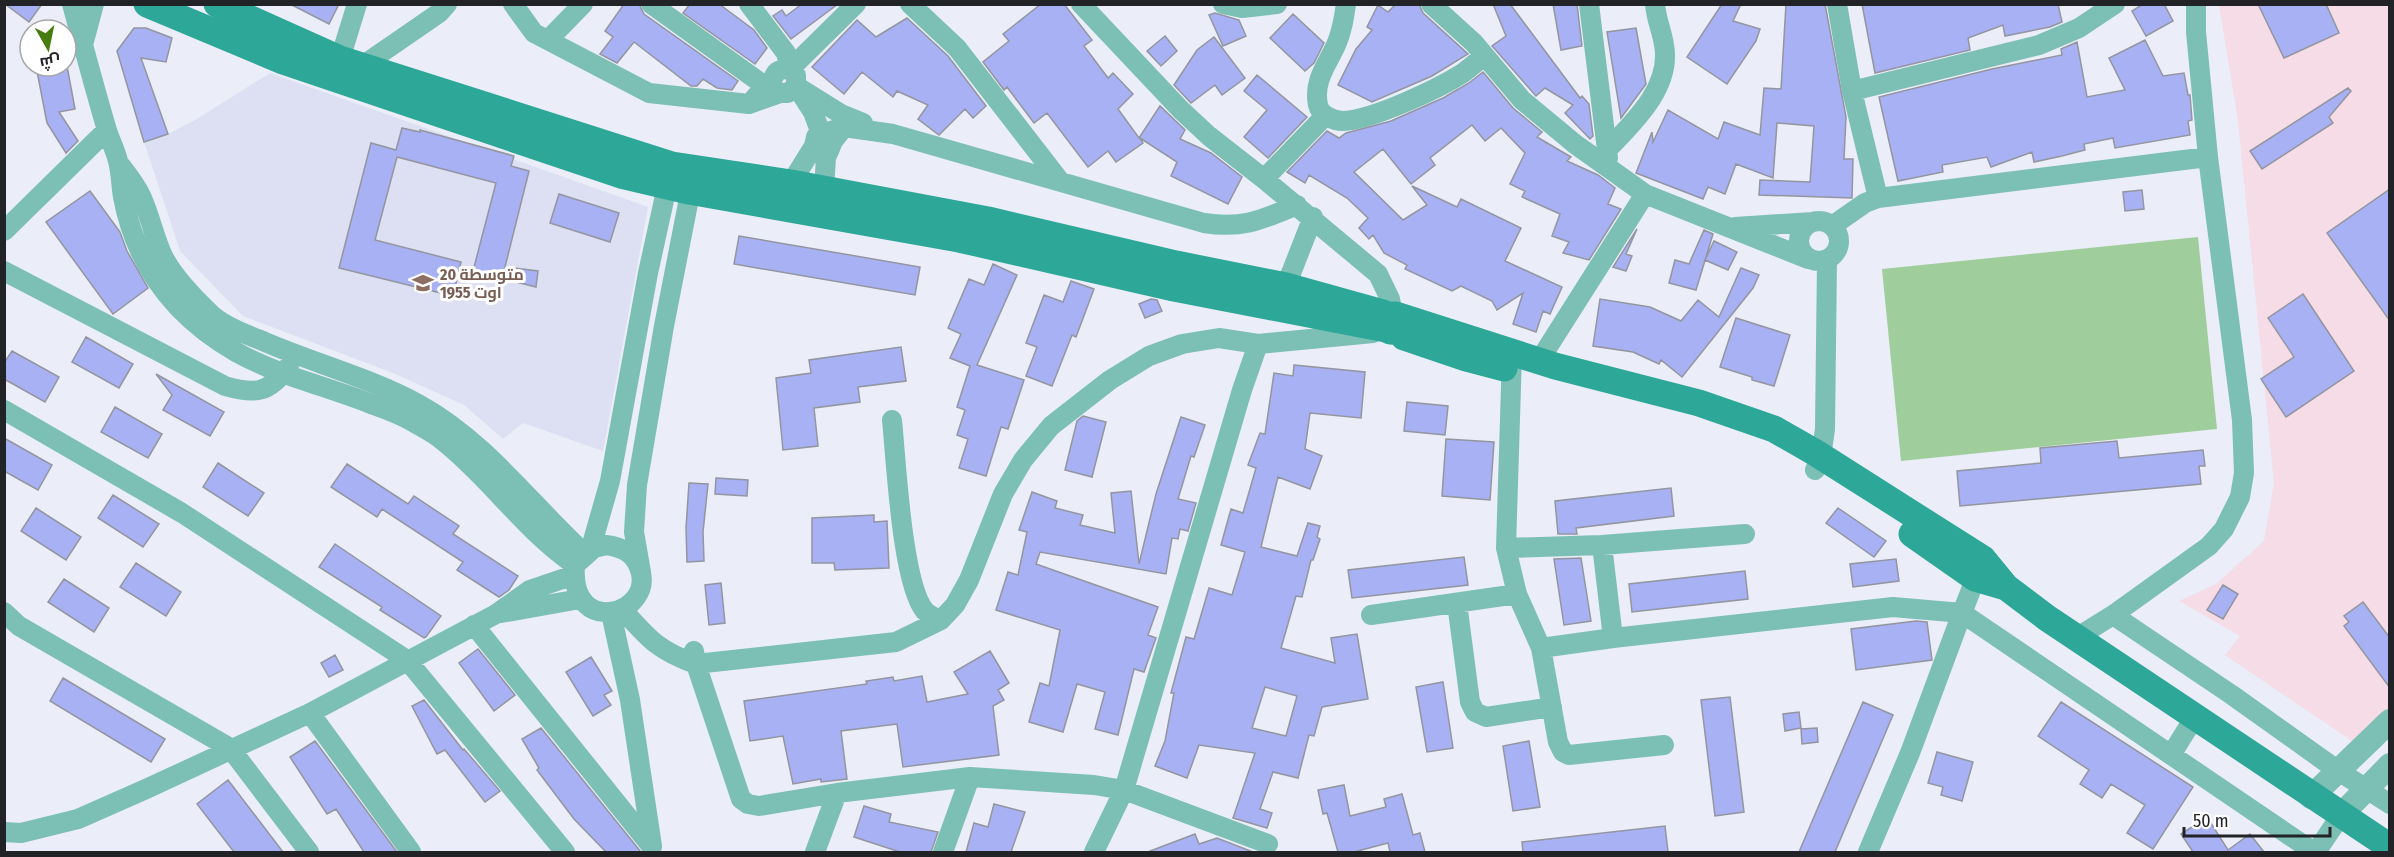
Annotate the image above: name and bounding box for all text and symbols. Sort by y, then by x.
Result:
north arrow [18,18,78,78]
text: ش [39,51,62,73]
place label: متوسطة 20 اوت 1955 [439,265,524,302]
school or university icon: متوسطة 20 اوت 1955 [411,271,435,295]
scale bar [2184,800,2330,838]
text: 50 m [2193,810,2229,832]

